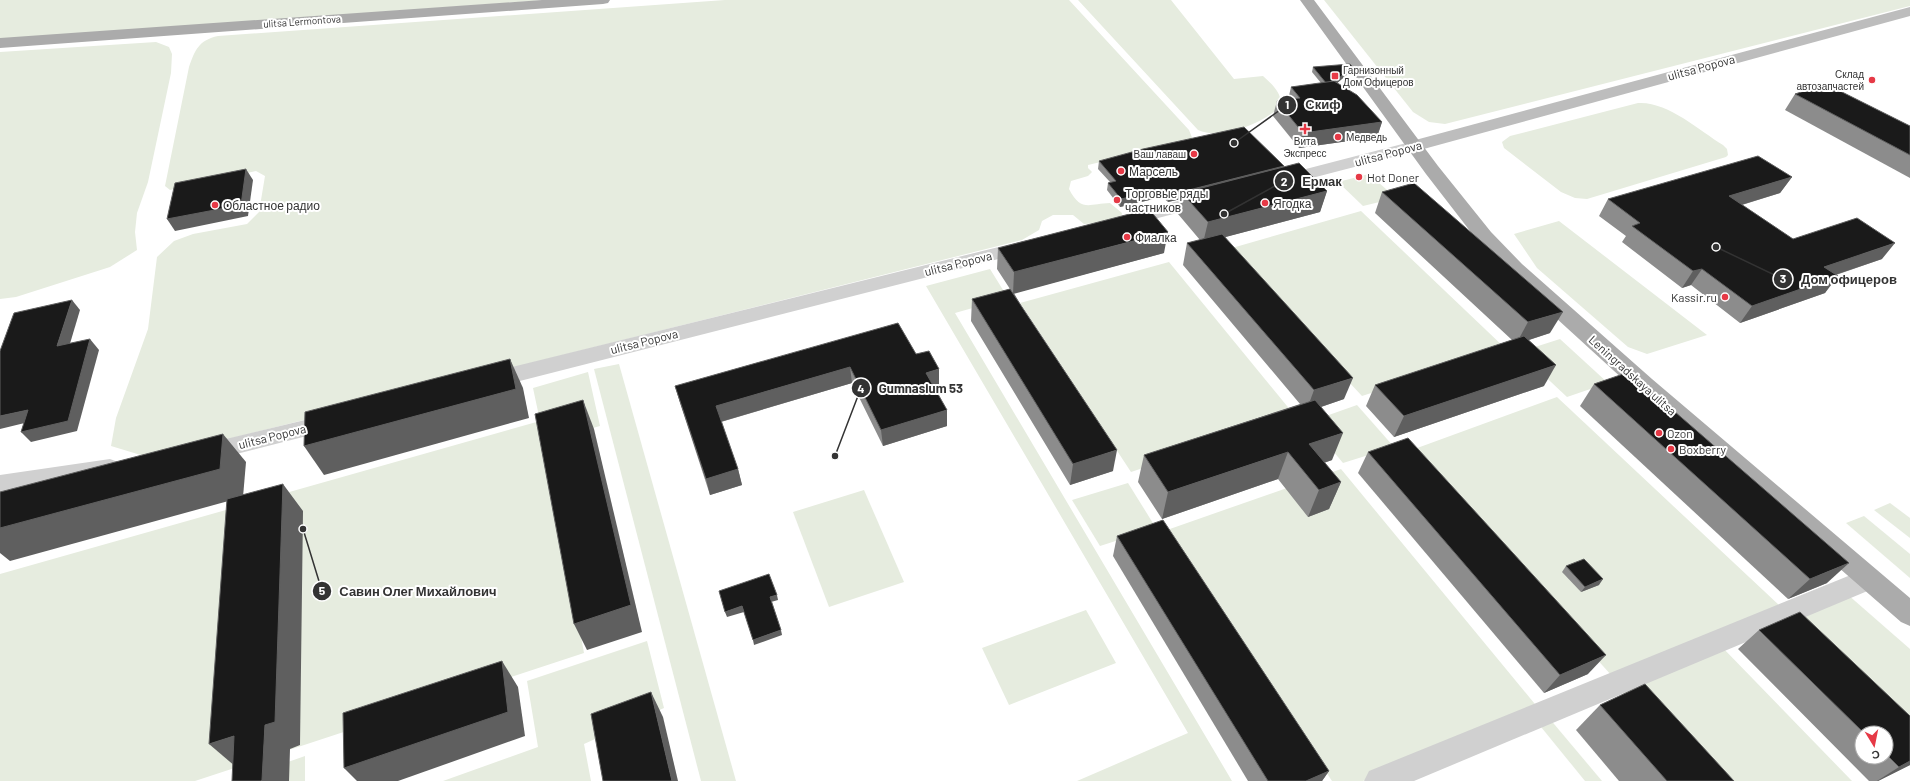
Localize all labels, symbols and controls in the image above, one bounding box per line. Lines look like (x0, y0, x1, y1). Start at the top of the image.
street label: ulitsa Lermontova (263, 12, 341, 30)
street label: ulitsa Popova (1666, 51, 1736, 83)
place label: Гарнизонный Дом Офицеров (1343, 64, 1414, 88)
place label: Склад автозапчастей (1796, 68, 1864, 92)
marker: Гарнизонный Дом Офицеров (1330, 71, 1340, 81)
marker: Склад автозапчастей (1867, 75, 1877, 85)
callout: Скиф (1277, 92, 1348, 117)
text: Скиф (1305, 96, 1341, 112)
text: 1 (1285, 97, 1289, 111)
marker: Вита Экспресс (1300, 124, 1310, 134)
place label: Медведь (1346, 131, 1387, 143)
marker: Медведь (1333, 132, 1343, 142)
place label: Вита Экспресс (1283, 135, 1327, 159)
street label: ulitsa Popova (1353, 137, 1423, 169)
place label: Ваш лаваш (1134, 148, 1186, 160)
marker: Ваш лаваш (1189, 149, 1199, 159)
place label: Марсель (1129, 164, 1178, 179)
marker: Марсель (1116, 166, 1126, 176)
callout: Ермак (1274, 169, 1349, 194)
place label: Hot Doner (1367, 170, 1420, 184)
marker: Hot Doner (1354, 172, 1364, 182)
text: Ермак (1302, 173, 1342, 189)
text: 2 (1281, 174, 1288, 188)
place label: Торговые ряды частников (1125, 186, 1208, 214)
marker: Торговые ряды частников (1112, 195, 1122, 205)
place label: Ягодка (1273, 196, 1312, 211)
place label: Областное радио (223, 198, 320, 213)
marker: Ягодка (1260, 198, 1270, 208)
marker: Областное радио (210, 200, 220, 210)
place label: Фиалка (1135, 230, 1177, 244)
marker: Фиалка (1122, 232, 1132, 242)
street label: ulitsa Popova (923, 248, 993, 278)
callout: Дом офицеров (1773, 267, 1905, 292)
text: 3 (1780, 271, 1786, 285)
text: Дом офицеров (1801, 271, 1897, 287)
place label: Kassir.ru (1671, 290, 1717, 304)
marker: Kassir.ru (1720, 292, 1730, 302)
street label: ulitsa Popova (609, 326, 679, 356)
street label: Leningradskaya ulitsa (1586, 332, 1680, 418)
callout: Gumnasium 53 (851, 376, 971, 401)
text: Gumnasium 53 (879, 380, 963, 396)
text: 4 (857, 381, 865, 395)
street label: ulitsa Popova (237, 421, 307, 451)
place label: Ozon (1667, 426, 1693, 440)
marker: Ozon (1654, 428, 1664, 438)
place label: Boxberry (1679, 442, 1727, 456)
marker: Boxberry (1666, 444, 1676, 454)
callout: Савин Олег Михайлович (312, 579, 505, 604)
text: 5 (319, 583, 326, 597)
text: Савин Олег Михайлович (339, 583, 497, 599)
north arrow (1854, 725, 1894, 765)
text: С (1871, 748, 1881, 762)

